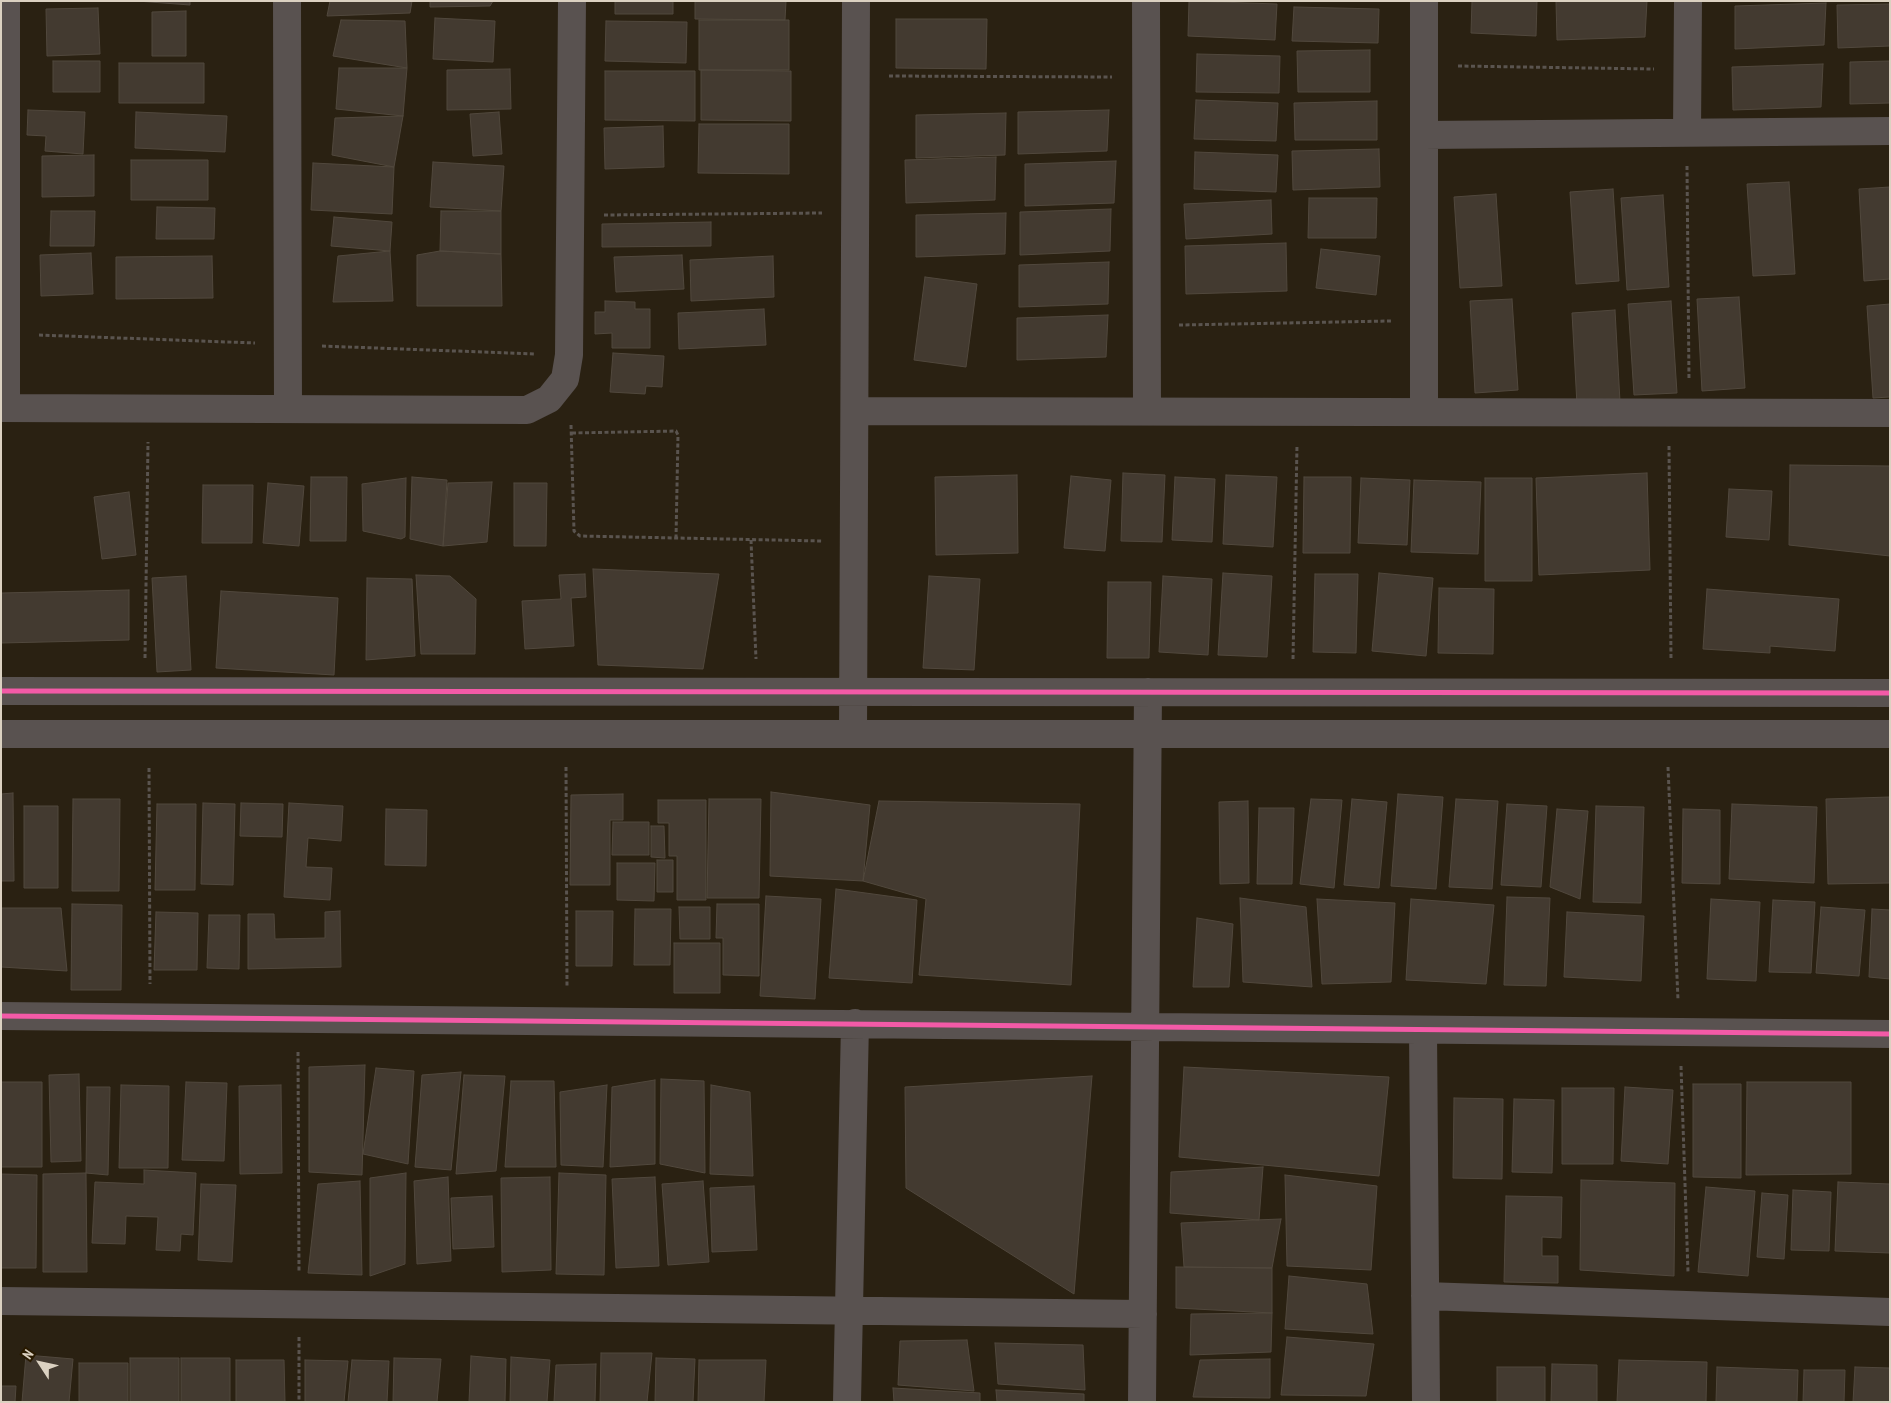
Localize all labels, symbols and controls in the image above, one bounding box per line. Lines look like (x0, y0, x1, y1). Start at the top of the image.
north arrow (15, 1338, 65, 1388)
text: N (18, 1346, 37, 1363)

